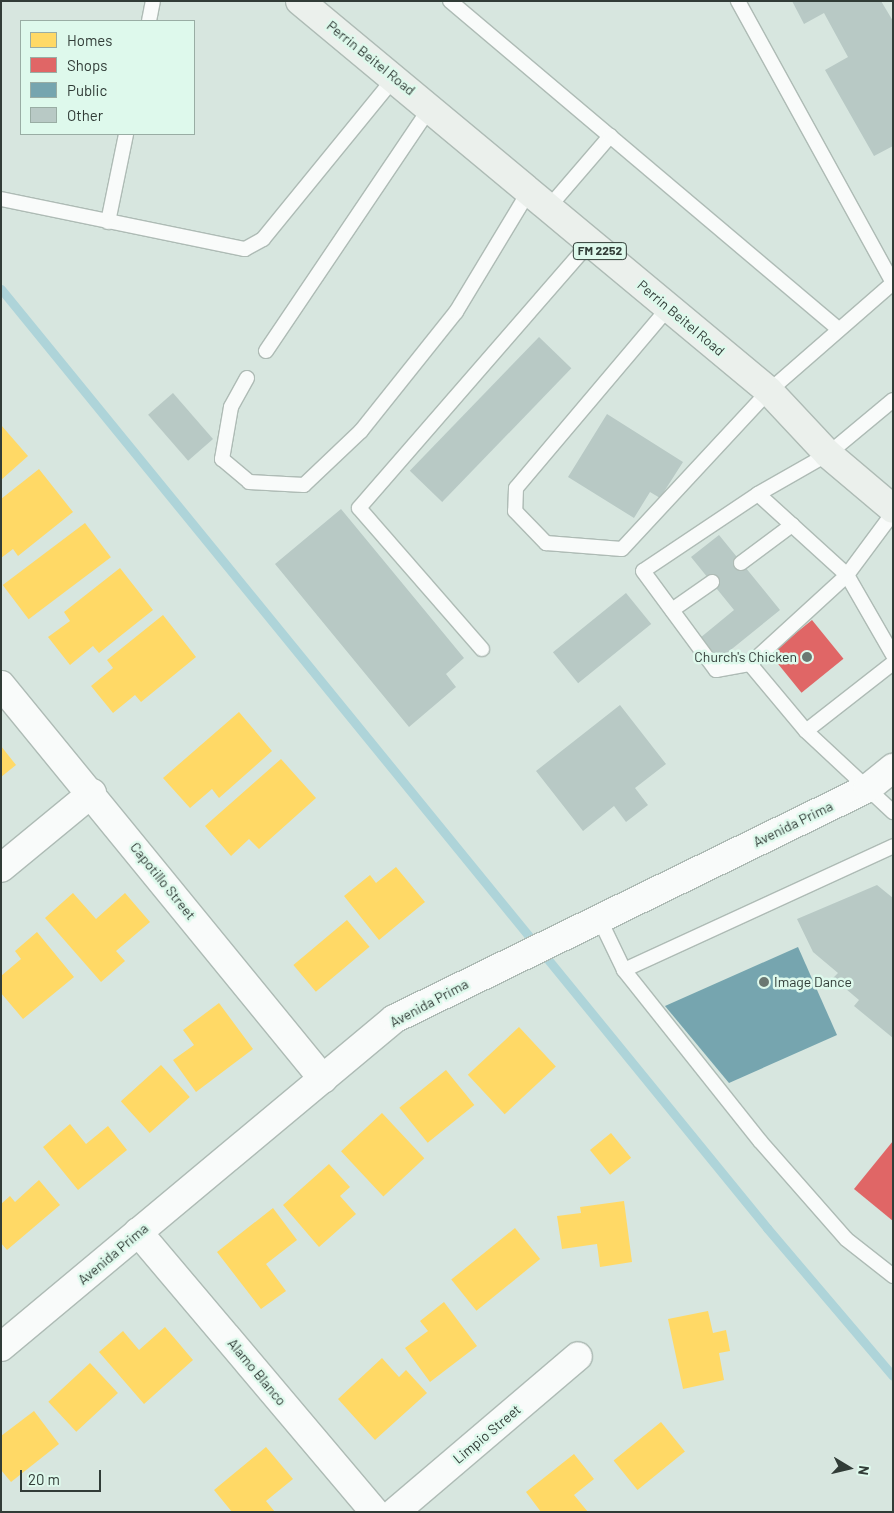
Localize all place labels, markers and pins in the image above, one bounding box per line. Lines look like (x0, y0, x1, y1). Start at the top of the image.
place label: Church's Chicken (694, 649, 797, 665)
marker: Church's Chicken (801, 651, 813, 663)
place label: Image Dance (774, 974, 852, 990)
marker: Image Dance (758, 976, 770, 988)

